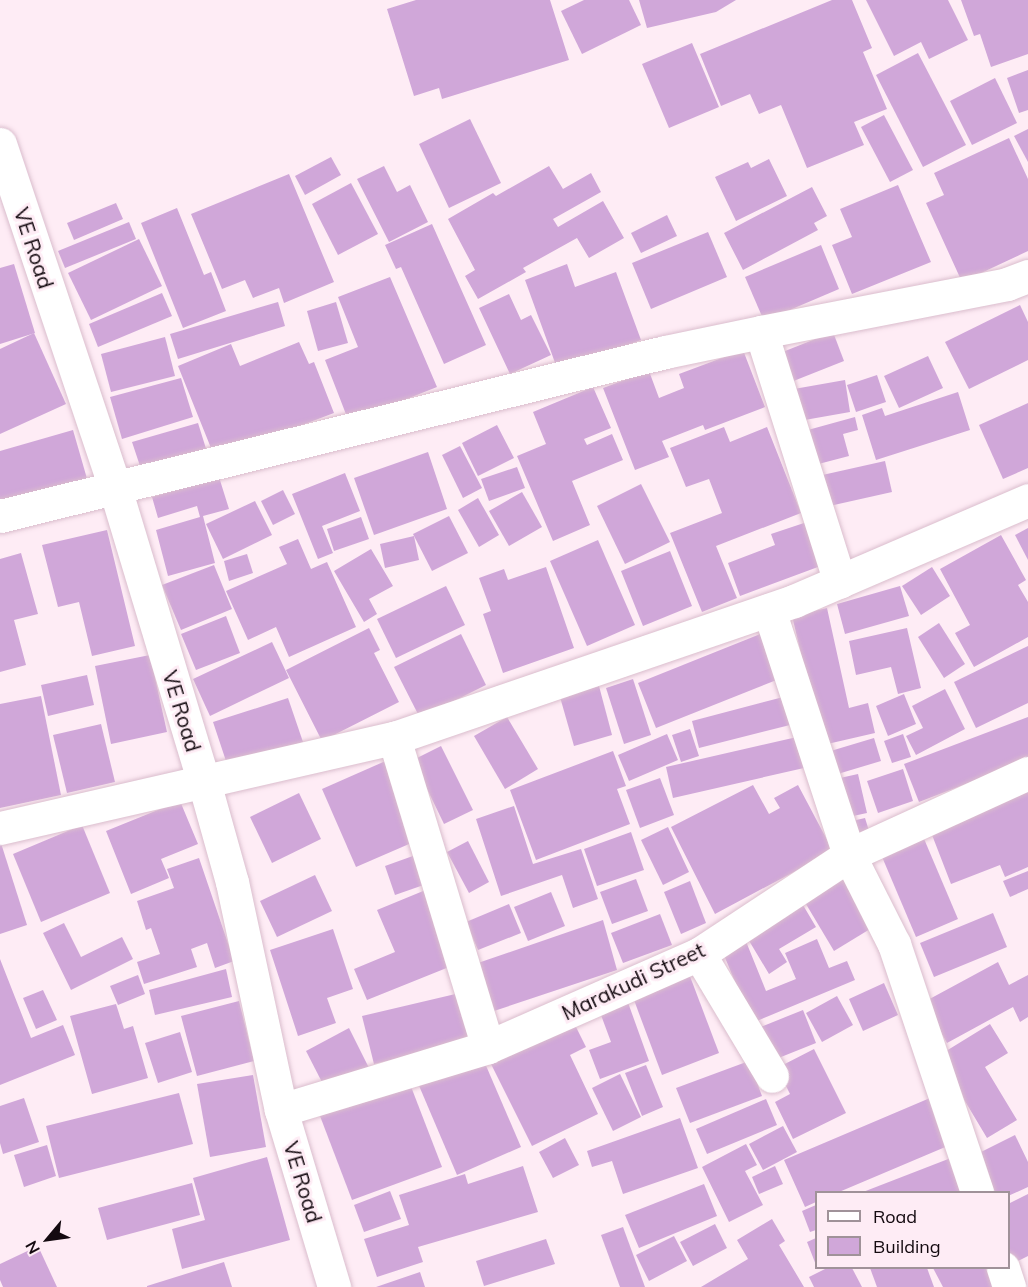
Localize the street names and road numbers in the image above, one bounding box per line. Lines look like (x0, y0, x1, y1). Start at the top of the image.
street label: VE Road (9, 204, 59, 292)
street label: VE Road (158, 667, 206, 755)
street label: Marakudi Street (558, 937, 708, 1025)
street label: VE Road (279, 1138, 327, 1226)

